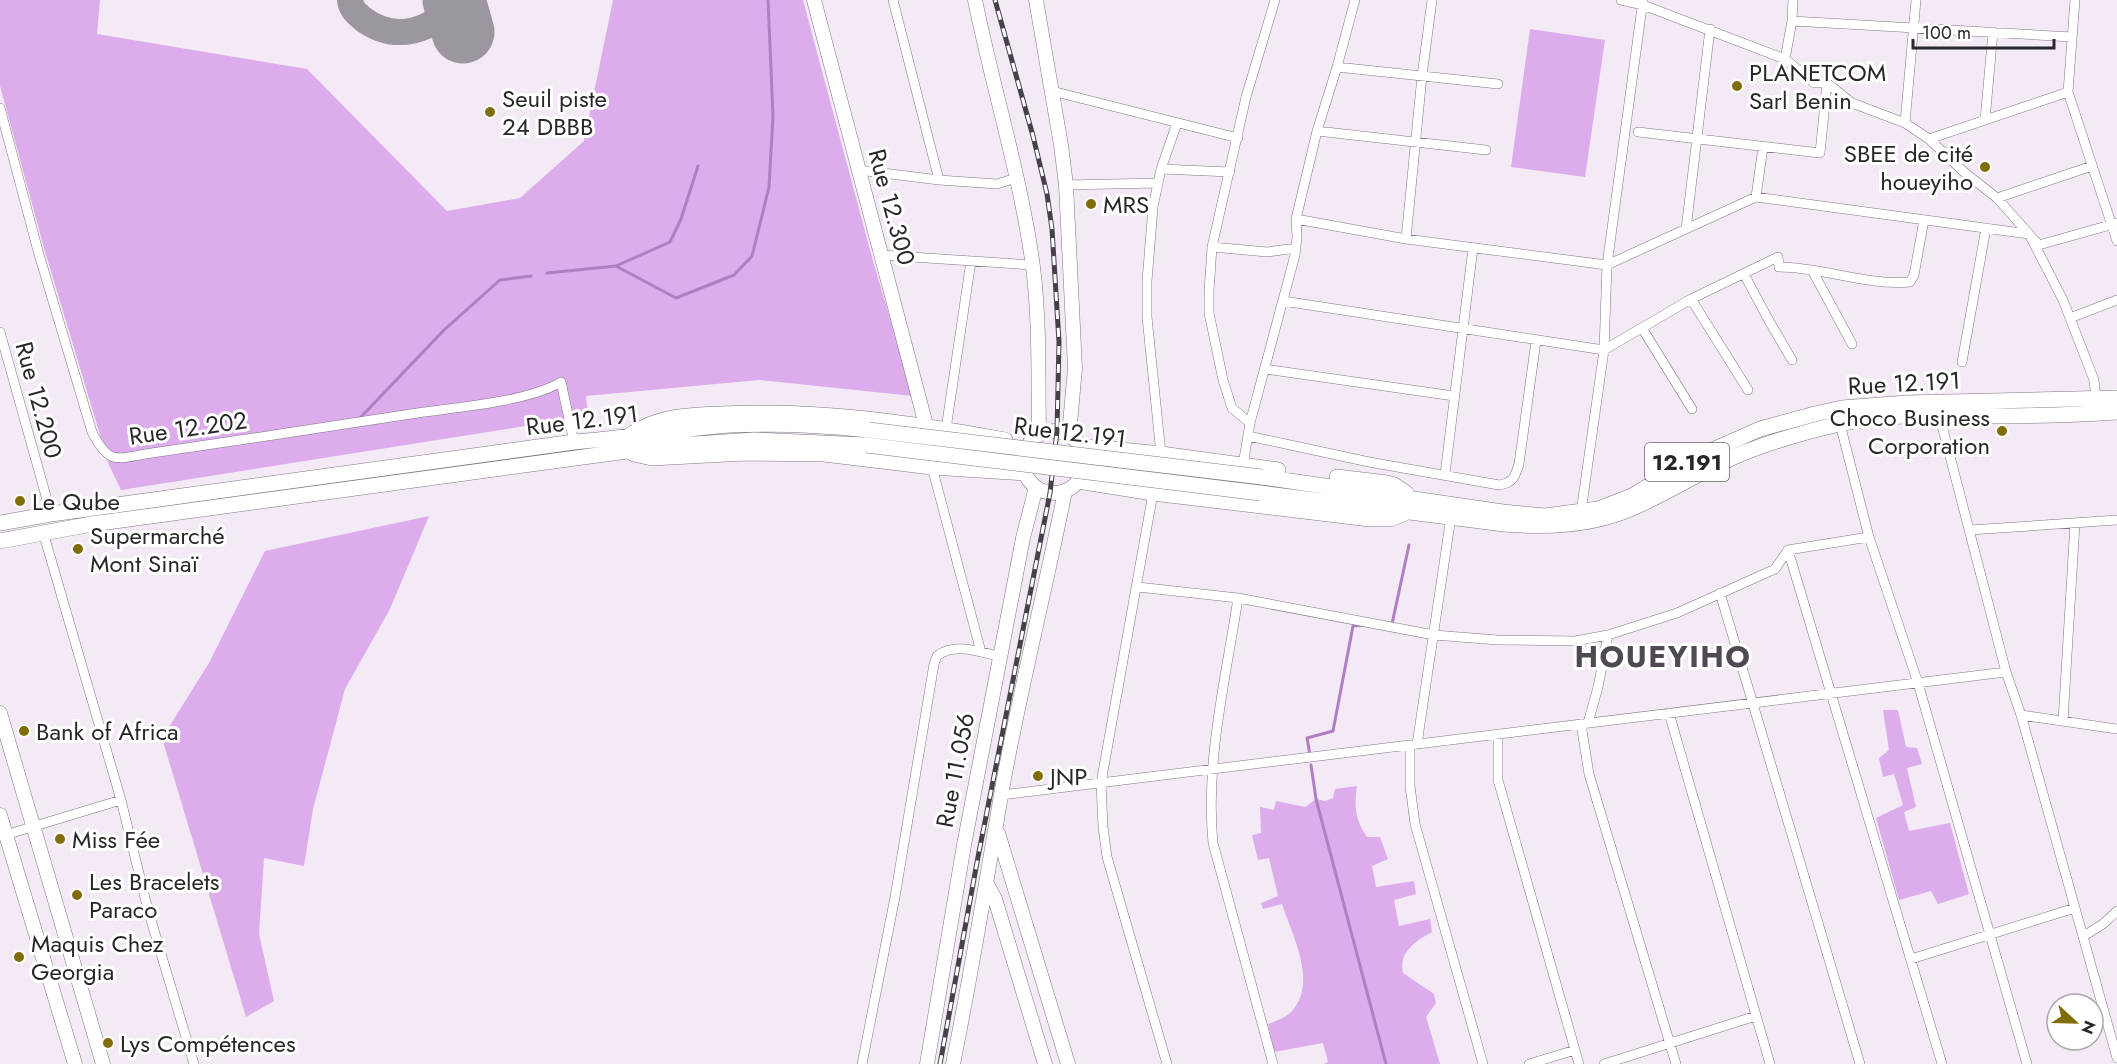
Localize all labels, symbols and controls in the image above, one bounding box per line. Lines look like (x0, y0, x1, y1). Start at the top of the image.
scale bar (1913, 12, 2054, 50)
text: 100 m (1922, 20, 1971, 46)
place label: PLANETCOM Sarl Benin (1749, 55, 1886, 118)
marker: PLANETCOM Sarl Benin (1730, 79, 1744, 93)
place label: Seuil piste 24 DBBB (502, 81, 607, 144)
marker: Seuil piste 24 DBBB (483, 105, 497, 119)
place label: SBEE de cité houeyiho (1844, 136, 1973, 199)
street label: Rue 12.300 (860, 145, 924, 269)
marker: SBEE de cité houeyiho (1978, 160, 1992, 174)
place label: MRS (1103, 187, 1149, 222)
marker: MRS (1084, 197, 1098, 211)
street label: Rue 12.200 (7, 338, 71, 462)
street label: Rue 12.191 (1847, 363, 1961, 403)
street label: Rue 12.191 (524, 396, 640, 444)
place label: Choco Business Corporation (1830, 400, 1990, 463)
street label: Rue 12.202 (127, 402, 249, 454)
street label: Rue 12.191 (1012, 408, 1128, 456)
marker: Choco Business Corporation (1995, 424, 2009, 438)
road number: 12.191 (1645, 443, 1729, 481)
place label: Le Qube (32, 484, 120, 519)
marker: Le Qube (13, 494, 27, 508)
place label: Supermarché Mont Sinaï (90, 518, 225, 581)
marker: Supermarché Mont Sinaï (71, 542, 85, 556)
district label: HOUEYIHO (1575, 635, 1751, 678)
street label: Rue 11.056 (927, 710, 983, 830)
place label: Bank of Africa (36, 714, 179, 749)
marker: Bank of Africa (17, 724, 31, 738)
place label: JNP (1047, 759, 1088, 794)
marker: JNP (1031, 769, 1045, 783)
place label: Miss Fée (72, 822, 160, 857)
marker: Miss Fée (53, 832, 67, 846)
place label: Les Bracelets Paraco (89, 864, 219, 927)
marker: Les Bracelets Paraco (70, 888, 84, 902)
place label: Maquis Chez Georgia (31, 926, 163, 989)
marker: Maquis Chez Georgia (12, 950, 26, 964)
north arrow (2045, 992, 2105, 1052)
text: N (2075, 1017, 2101, 1038)
place label: Lys Compétences (120, 1026, 296, 1061)
marker: Lys Compétences (101, 1036, 115, 1050)

